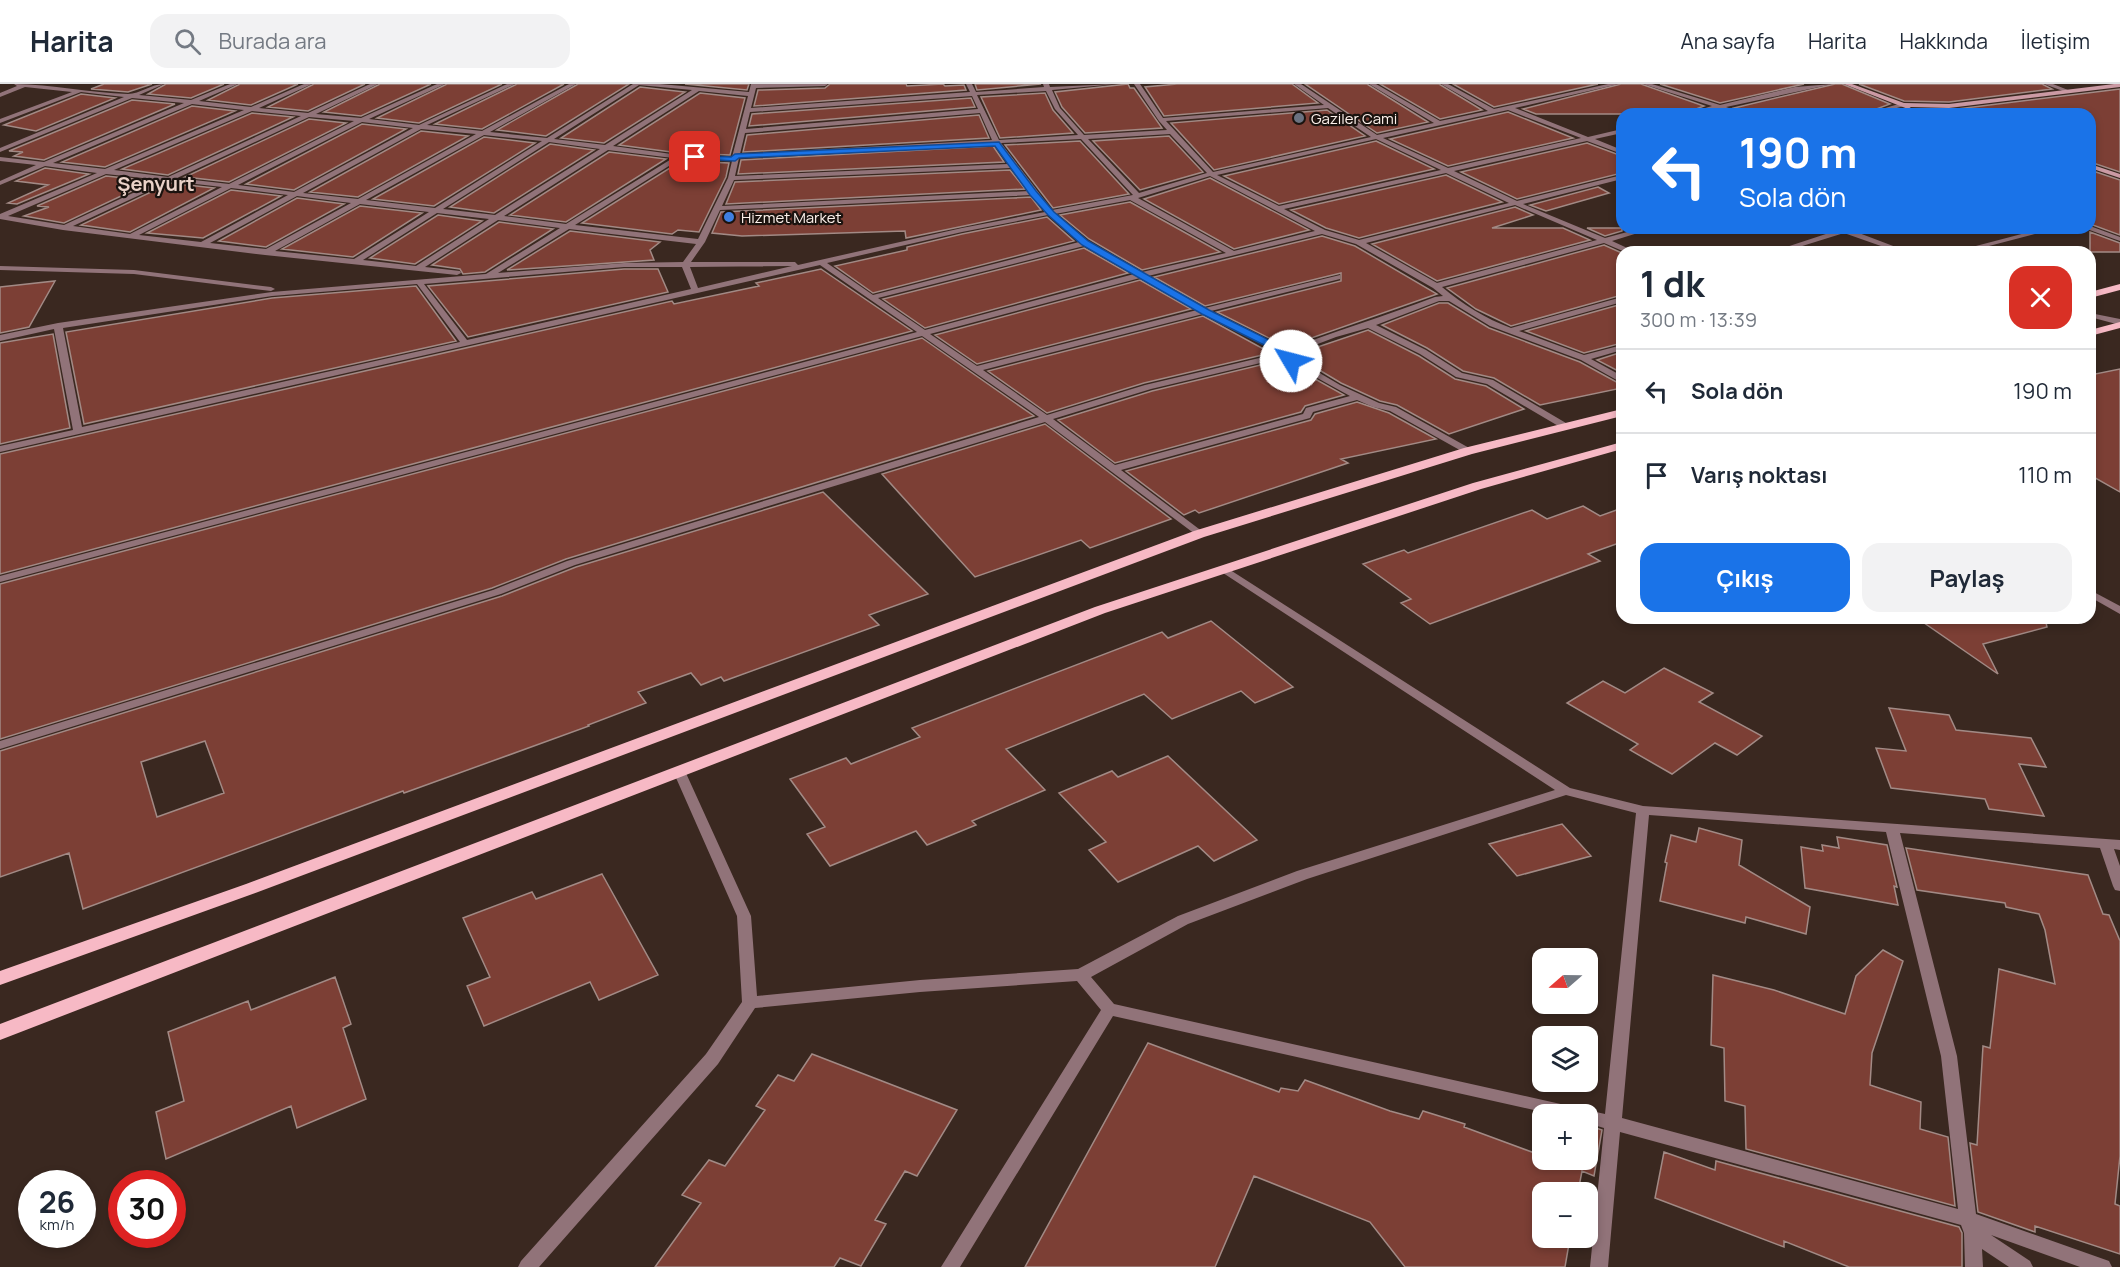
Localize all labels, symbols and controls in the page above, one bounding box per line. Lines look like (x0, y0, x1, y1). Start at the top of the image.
search box (150, 14, 570, 68)
text: Harita (30, 22, 114, 60)
icon: search (171, 25, 204, 58)
text: Burada ara (219, 26, 326, 56)
text: Ana sayfa (1681, 27, 1775, 55)
text: Harita (1808, 27, 1867, 55)
text: Hakkında (1900, 27, 1988, 55)
text: İletişim (2021, 27, 2090, 55)
place label: Gaziler Cami (1311, 108, 1397, 129)
marker: Gaziler Cami (1292, 111, 1306, 125)
text: 190 m (1739, 123, 1857, 181)
pin (669, 131, 720, 182)
icon: left (1640, 132, 1718, 210)
icon: arrive (678, 140, 711, 173)
district label: Şenyurt (117, 170, 195, 197)
text: Sola dön (1739, 178, 1846, 215)
place label: Hizmet Market (741, 207, 842, 228)
marker: Hizmet Market (722, 210, 736, 224)
text: 1 dk (1640, 259, 1705, 308)
button: close (2009, 266, 2072, 329)
text: 300 m · 13:39 (1640, 306, 1757, 333)
position arrow (1259, 329, 1323, 393)
icon: left (1640, 375, 1673, 408)
text: Sola dön (1691, 376, 1783, 406)
text: 190 m (2013, 376, 2072, 406)
icon: arrive (1640, 459, 1673, 492)
text: Varış noktası (1691, 460, 1827, 490)
text: 110 m (2018, 460, 2072, 490)
button: Çıkış (1640, 543, 1850, 612)
button: Paylaş (1862, 543, 2072, 612)
north arrow (1532, 948, 1598, 1014)
map controls (1532, 948, 1598, 1248)
button: layers (1532, 1026, 1598, 1092)
button: + (1532, 1104, 1598, 1170)
speed limit sign: 30 (108, 1170, 186, 1248)
text: 26 (39, 1181, 75, 1222)
button: − (1532, 1182, 1598, 1248)
text: km/h (40, 1214, 74, 1235)

